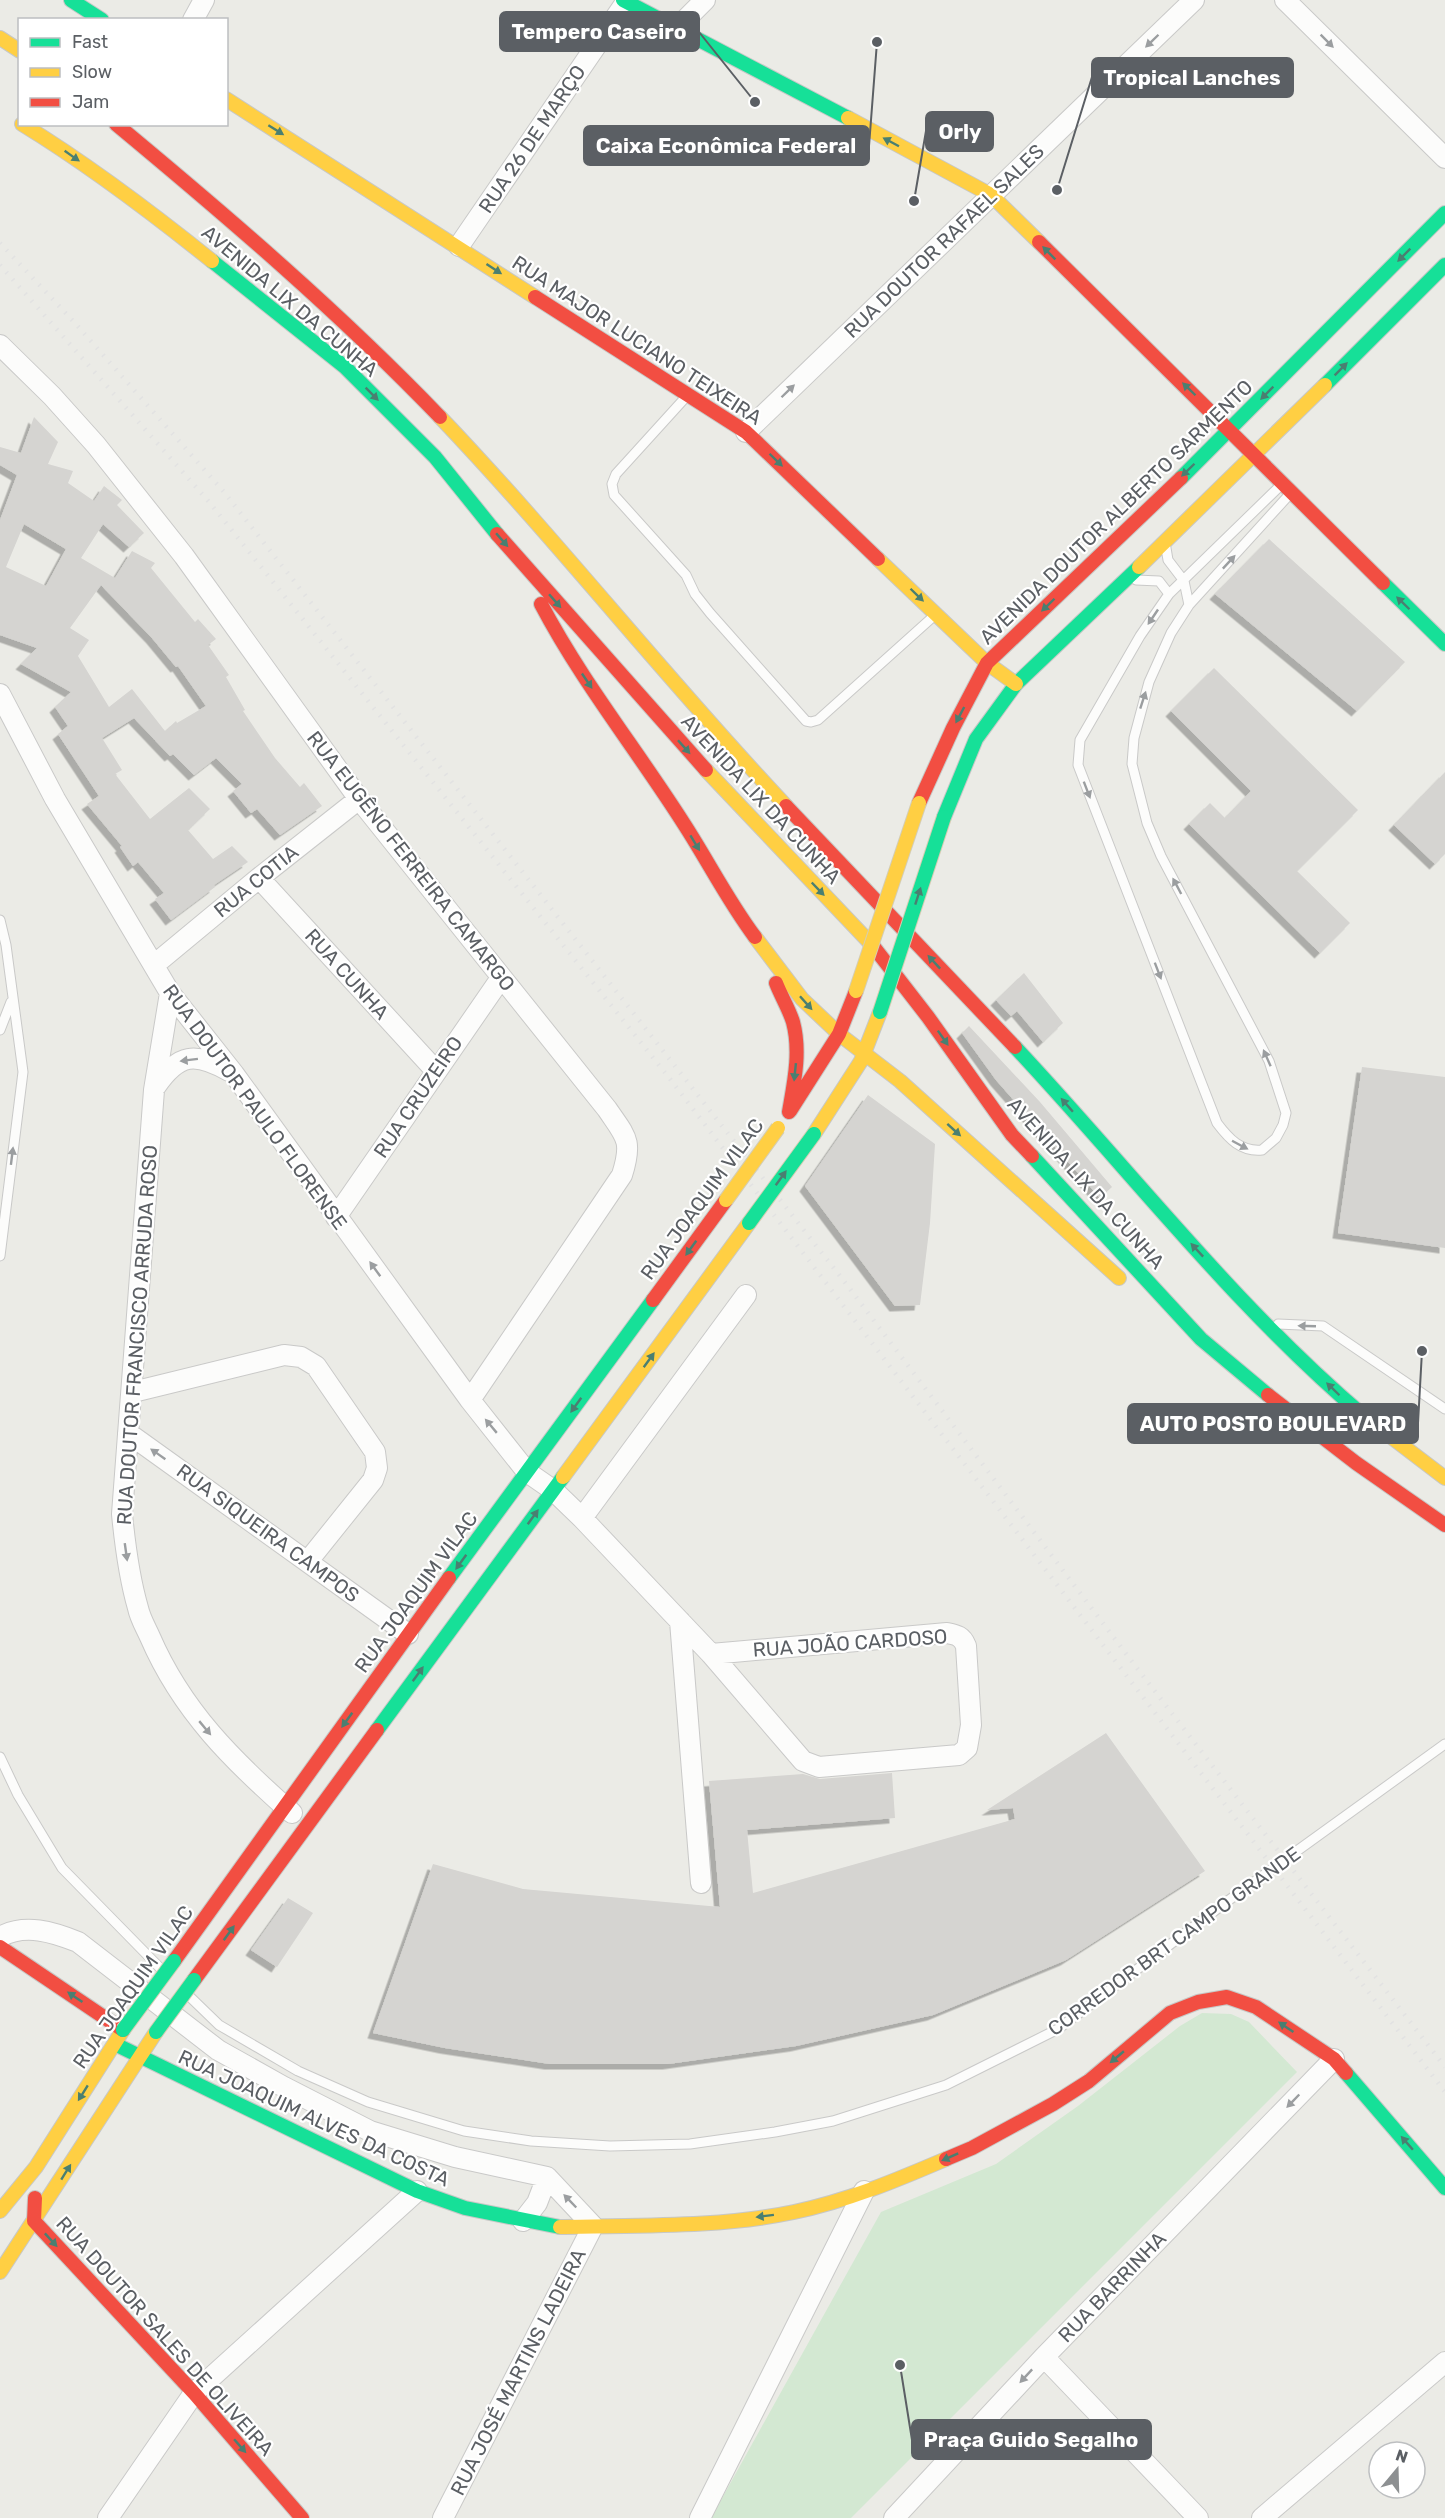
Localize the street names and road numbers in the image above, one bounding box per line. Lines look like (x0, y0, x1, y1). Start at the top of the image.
street label: RUA 26 DE MARÇO (474, 60, 590, 218)
street label: RUA DOUTOR RAFAEL SALES (839, 139, 1049, 343)
street label: AVENIDA LIX DA CUNHA (197, 220, 383, 382)
street label: RUA MAJOR LUCIANO TEIXEIRA (508, 250, 766, 430)
street label: AVENIDA DOUTOR ALBERTO SARMENTO (975, 375, 1257, 649)
street label: AVENIDA LIX DA CUNHA (676, 709, 846, 889)
street label: RUA EUGÊNO FERREIRA CAMARGO (302, 726, 520, 996)
street label: RUA COTIA (209, 840, 303, 922)
street label: RUA CUNHA (300, 924, 394, 1024)
street label: RUA DOUTOR PAULO FLORENSE (158, 980, 352, 1234)
street label: RUA CRUZEIRO (369, 1032, 467, 1162)
street label: AVENIDA LIX DA CUNHA (1003, 1092, 1169, 1274)
street label: RUA JOAQUIM VILAC (635, 1114, 769, 1284)
street label: RUA DOUTOR FRANCISCO ARRUDA ROSO (112, 1144, 162, 1526)
street label: RUA SIQUEIRA CAMPOS (172, 1459, 364, 1607)
street label: RUA JOAQUIM VILAC (349, 1507, 483, 1677)
street label: RUA JOÃO CARDOSO (752, 1624, 948, 1662)
street label: CORREDOR BRT CAMPO GRANDE (1043, 1841, 1305, 2041)
street label: RUA JOAQUIM VILAC (68, 1901, 198, 2073)
street label: RUA JOAQUIM ALVES DA COSTA (175, 2045, 453, 2191)
street label: RUA DOUTOR SALES DE OLIVEIRA (51, 2212, 279, 2460)
street label: RUA BARRINHA (1053, 2227, 1171, 2347)
street label: RUA JOSÉ MARTINS LADEIRA (445, 2245, 591, 2499)

